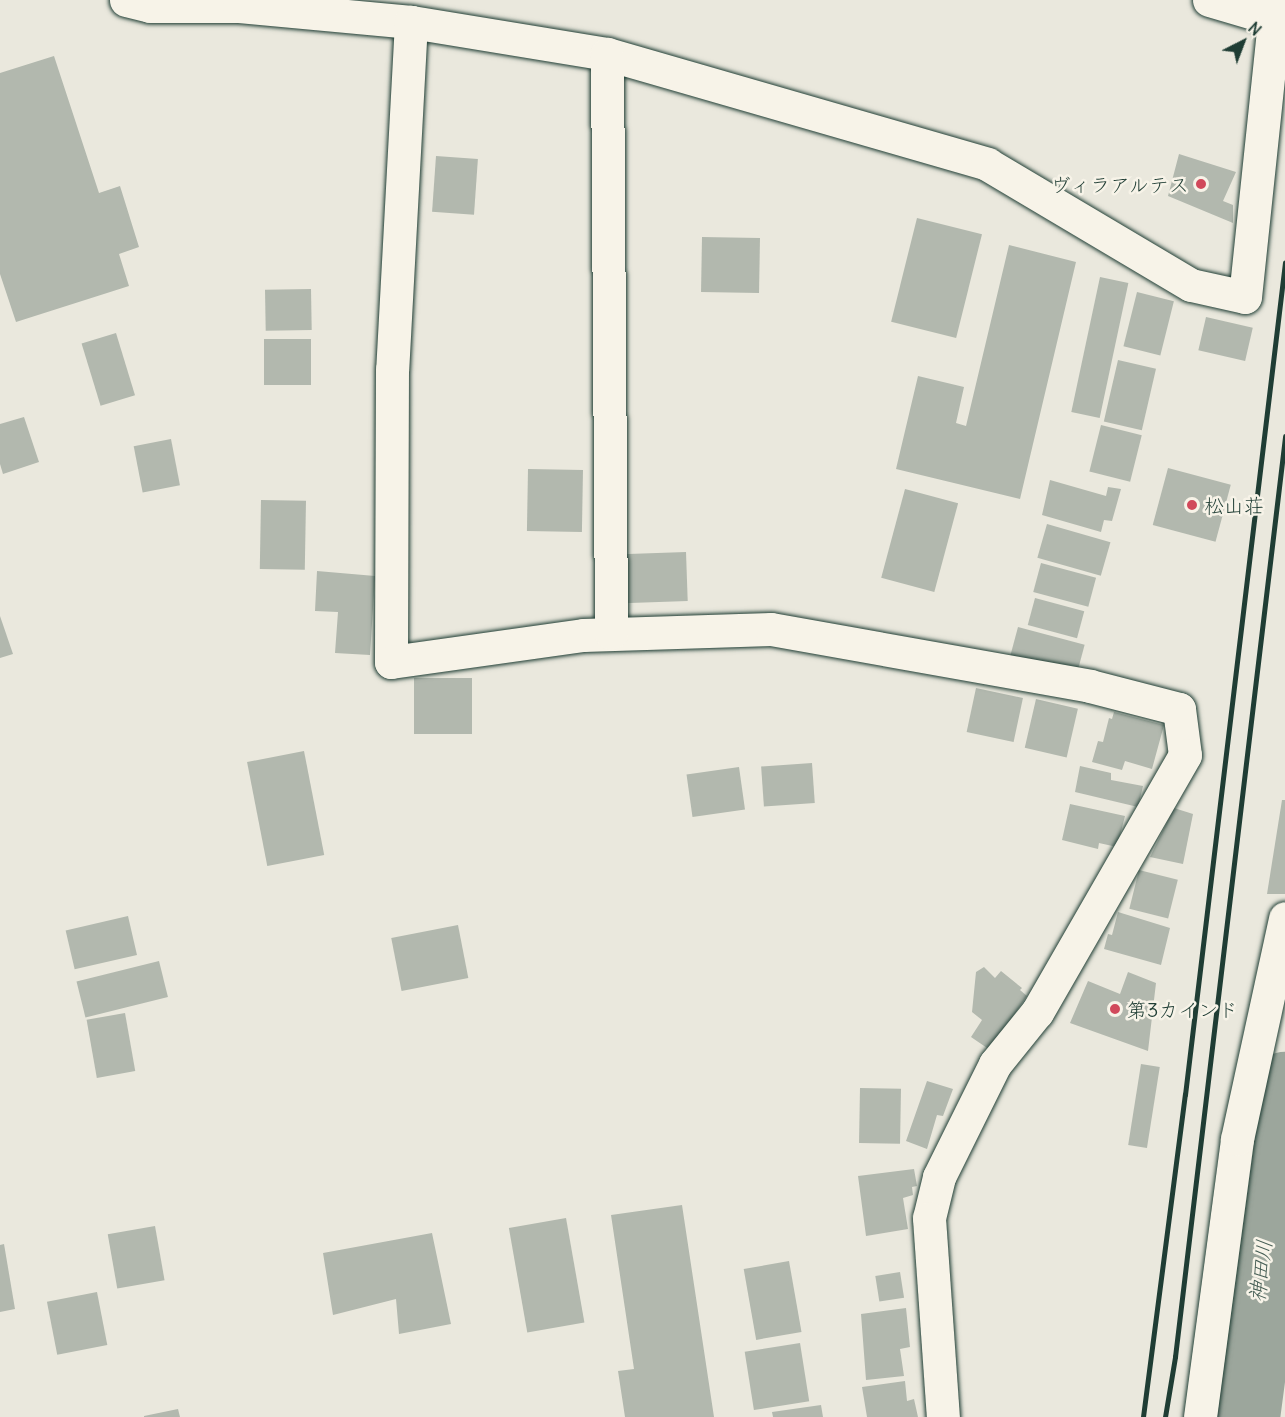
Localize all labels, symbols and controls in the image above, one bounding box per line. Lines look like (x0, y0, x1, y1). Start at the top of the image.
north arrow (1213, 12, 1273, 72)
text: N (1244, 17, 1266, 40)
place label: ヴィラアルテス (1049, 172, 1189, 196)
marker: ヴィラアルテス (1194, 177, 1208, 191)
place label: 松山荘 (1204, 493, 1264, 517)
marker: 松山荘 (1185, 498, 1199, 512)
place label: 第3カインド (1127, 997, 1238, 1021)
marker: 第3カインド (1108, 1002, 1122, 1016)
water label: 神田川 (1245, 1238, 1277, 1304)

